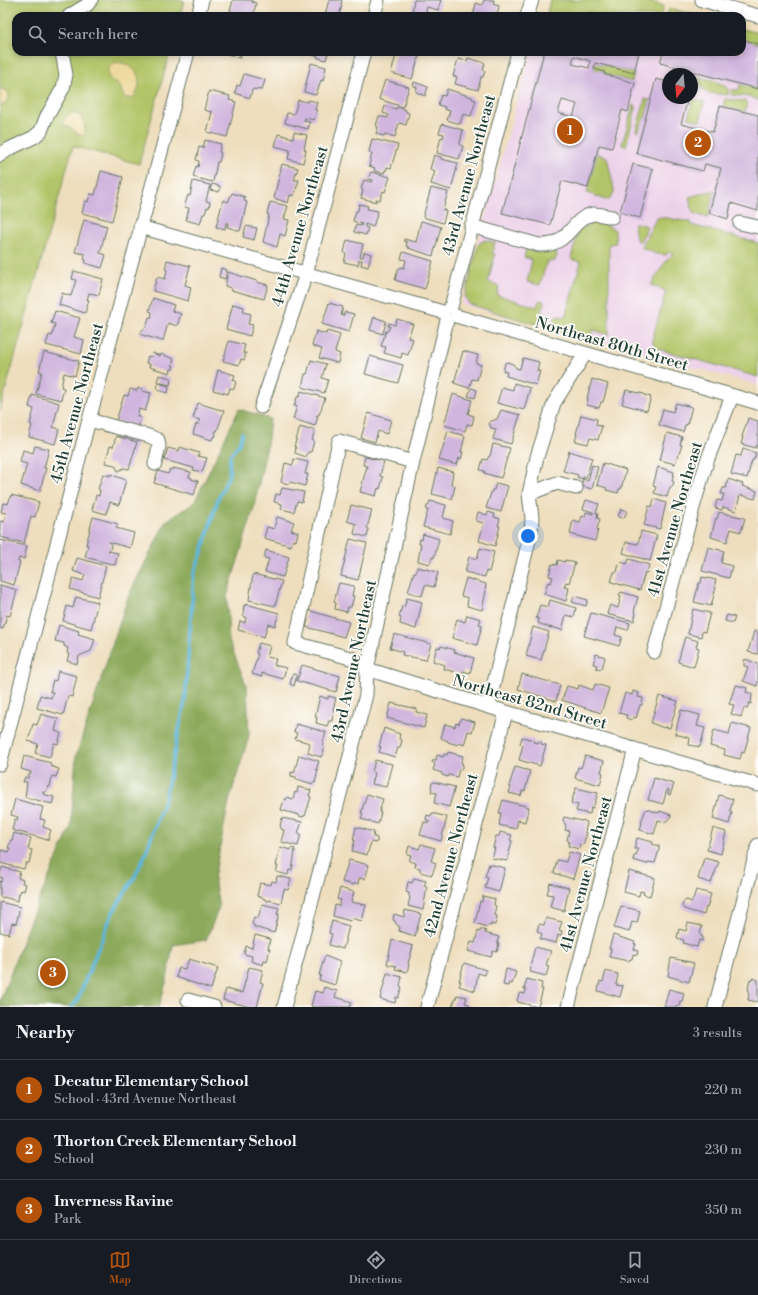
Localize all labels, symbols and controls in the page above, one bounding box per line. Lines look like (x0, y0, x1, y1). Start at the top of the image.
search box (12, 12, 746, 56)
icon: search (26, 23, 48, 45)
text: Search here (58, 25, 138, 44)
north arrow (662, 68, 698, 104)
street label: 43rd Avenue Northeast (438, 92, 500, 258)
pin: 1 (557, 116, 583, 146)
pin: 2 (685, 128, 711, 158)
street label: 44th Avenue Northeast (267, 143, 333, 309)
street label: Northeast 80th Street (533, 313, 691, 375)
street label: 45th Avenue Northeast (46, 320, 108, 486)
street label: 41st Avenue Northeast (643, 439, 707, 599)
your location (518, 526, 538, 546)
street label: 43rd Avenue Northeast (327, 578, 381, 744)
street label: Northeast 82nd Street (450, 670, 610, 734)
street label: 42nd Avenue Northeast (419, 771, 483, 939)
street label: 41st Avenue Northeast (555, 794, 617, 955)
pin: 3 (40, 958, 66, 988)
text: Nearby (16, 1022, 75, 1044)
text: 3 results (693, 1025, 742, 1041)
text: Decatur Elementary School (54, 1072, 249, 1091)
text: 1 (26, 1082, 32, 1098)
text: 220 m (704, 1082, 742, 1098)
text: School · 43rd Avenue Northeast (54, 1091, 237, 1107)
text: Thorton Creek Elementary School (54, 1132, 297, 1151)
text: 2 (25, 1142, 33, 1158)
text: 230 m (705, 1142, 742, 1158)
text: School (54, 1151, 94, 1167)
text: Inverness Ravine (54, 1192, 173, 1211)
text: 3 (25, 1202, 33, 1218)
text: 350 m (705, 1202, 742, 1218)
text: Park (54, 1211, 81, 1227)
tab: Map (109, 1249, 131, 1287)
tab: Directions (349, 1249, 402, 1287)
tab: Saved (620, 1249, 649, 1287)

